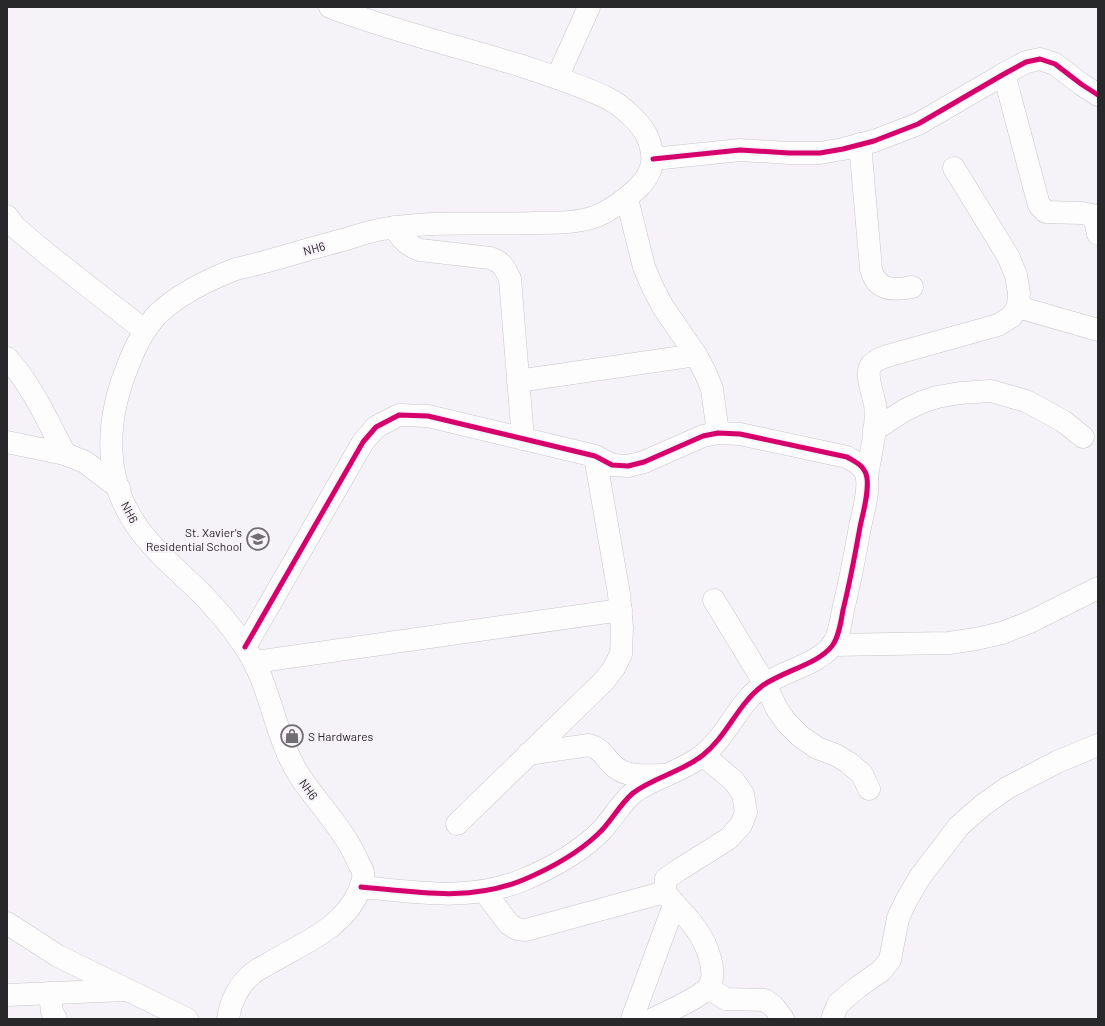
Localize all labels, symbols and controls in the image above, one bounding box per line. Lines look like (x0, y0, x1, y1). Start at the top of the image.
street label: NH6 (301, 238, 327, 258)
street label: NH6 (119, 499, 141, 525)
place label: St. Xavier's Residential School (146, 525, 242, 553)
school or university icon: St. Xavier's Residential School (245, 526, 271, 552)
shop icon: S Hardwares (279, 723, 305, 749)
place label: S Hardwares (308, 729, 373, 743)
street label: NH6 (297, 776, 321, 802)

